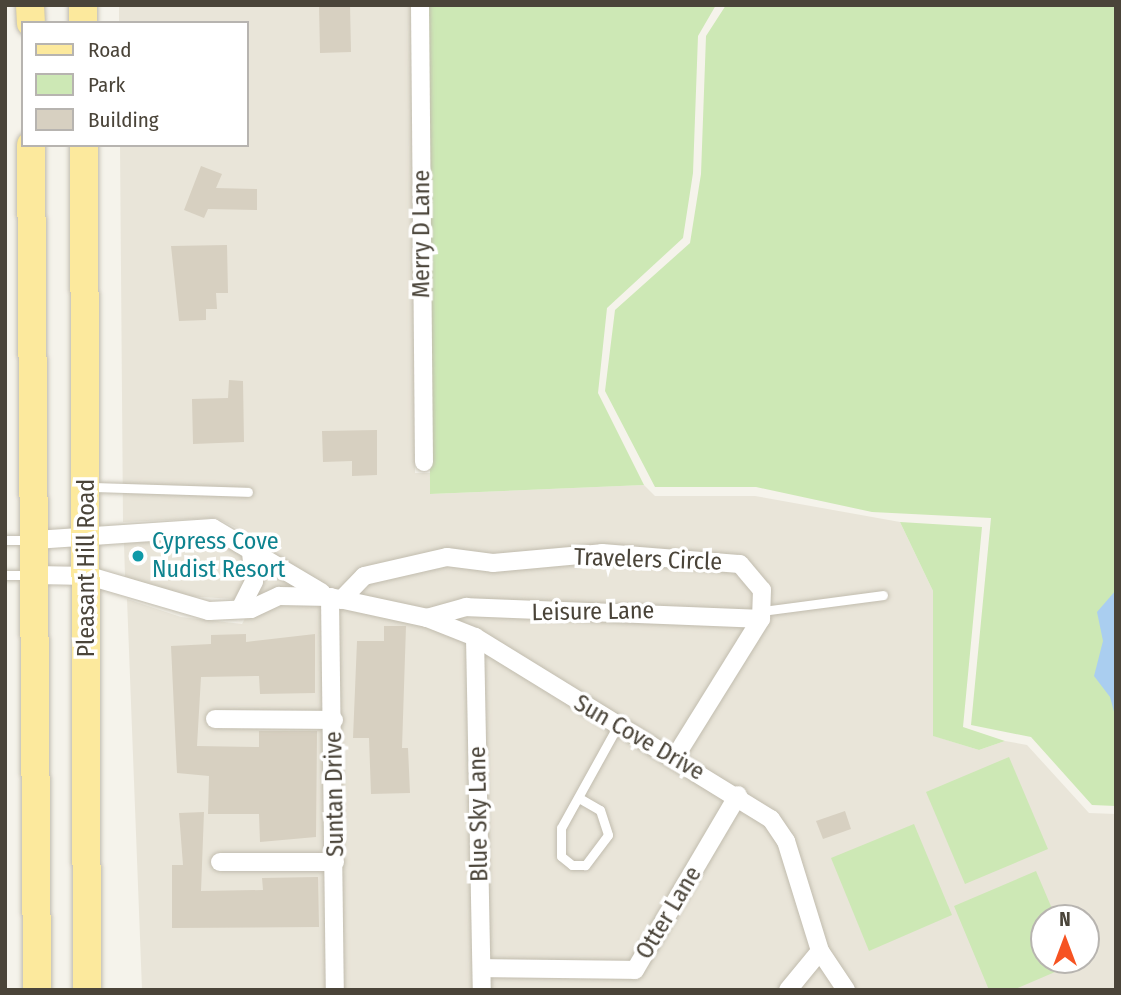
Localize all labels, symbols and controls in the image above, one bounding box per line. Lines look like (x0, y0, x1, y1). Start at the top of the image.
legend (21, 21, 248, 147)
text: Road (88, 37, 132, 63)
text: Park (88, 72, 125, 98)
text: Building (88, 107, 159, 133)
street label: Merry D Lane (408, 170, 436, 298)
street label: Pleasant Hill Road (73, 479, 101, 657)
place label: Cypress Cove Nudist Resort (152, 528, 285, 584)
street label: Travelers Circle (573, 543, 723, 577)
marker: Cypress Cove Nudist Resort (130, 548, 146, 564)
street label: Leisure Lane (531, 597, 655, 627)
street label: Sun Cove Drive (569, 689, 709, 787)
street label: Suntan Drive (320, 731, 350, 857)
street label: Blue Sky Lane (463, 746, 495, 882)
street label: Otter Lane (630, 861, 708, 965)
north arrow (1030, 904, 1100, 974)
text: N (1059, 908, 1071, 931)

